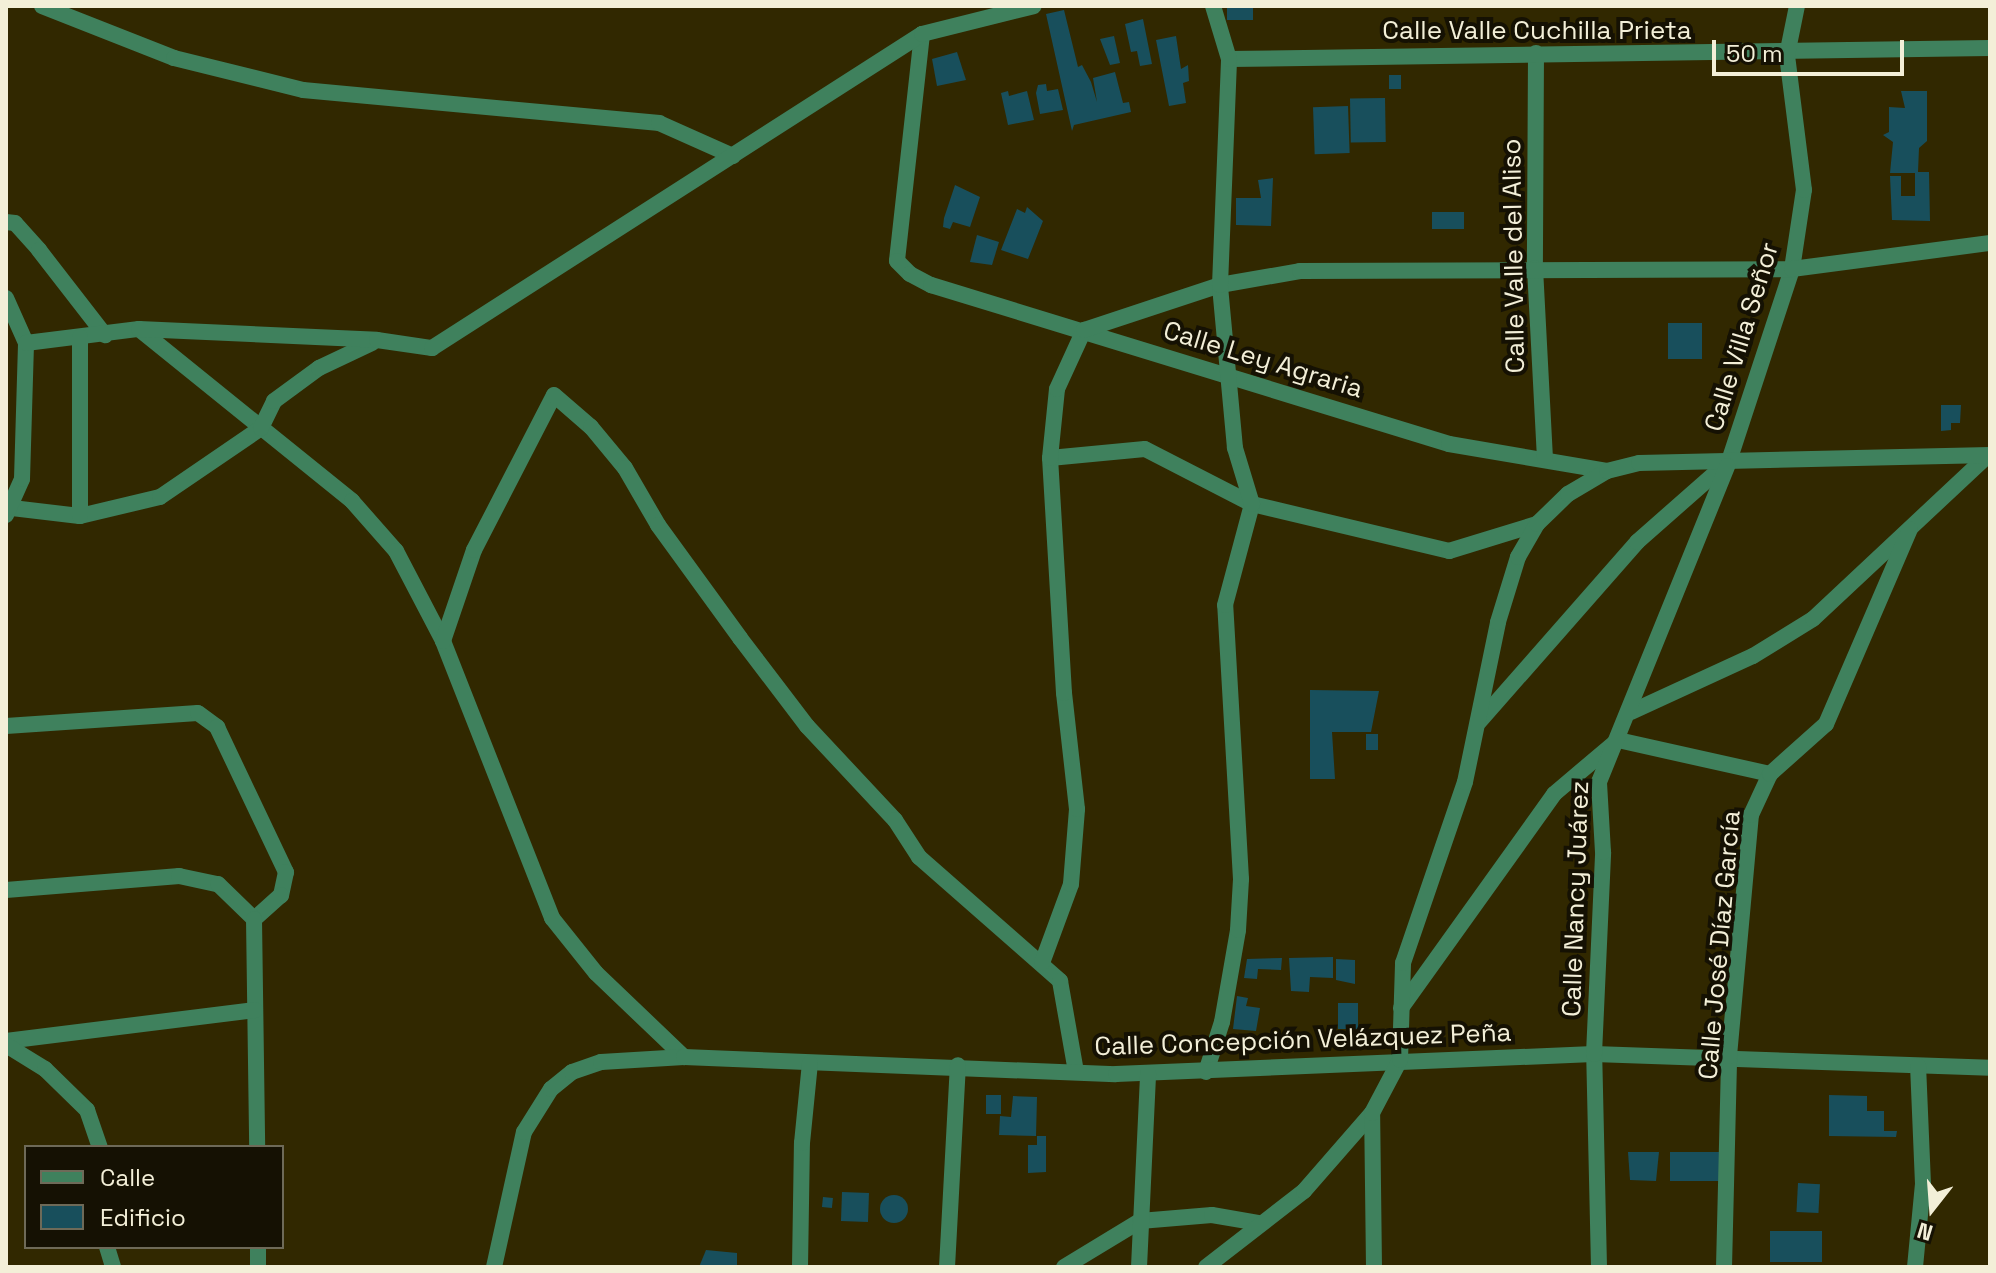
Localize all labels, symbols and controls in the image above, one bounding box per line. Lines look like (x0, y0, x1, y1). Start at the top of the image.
street label: Calle Valle Cuchilla Prieta (1382, 15, 1692, 47)
scale bar (1716, 24, 1908, 74)
text: 50 m (1726, 38, 1783, 69)
street label: Calle Valle del Aliso (1496, 138, 1532, 374)
street label: Calle Villa Señor (1698, 239, 1786, 435)
street label: Calle Ley Agraria (1159, 315, 1367, 405)
street label: Calle Nancy Juárez (1556, 780, 1596, 1018)
street label: Calle José Díaz García (1693, 809, 1747, 1081)
street label: Calle Concepción Velázquez Peña (1094, 1017, 1512, 1063)
legend (24, 1145, 284, 1249)
text: Calle (100, 1162, 155, 1193)
north arrow (1892, 1169, 1972, 1249)
text: Edificio (100, 1202, 186, 1233)
text: N (1914, 1216, 1936, 1247)

